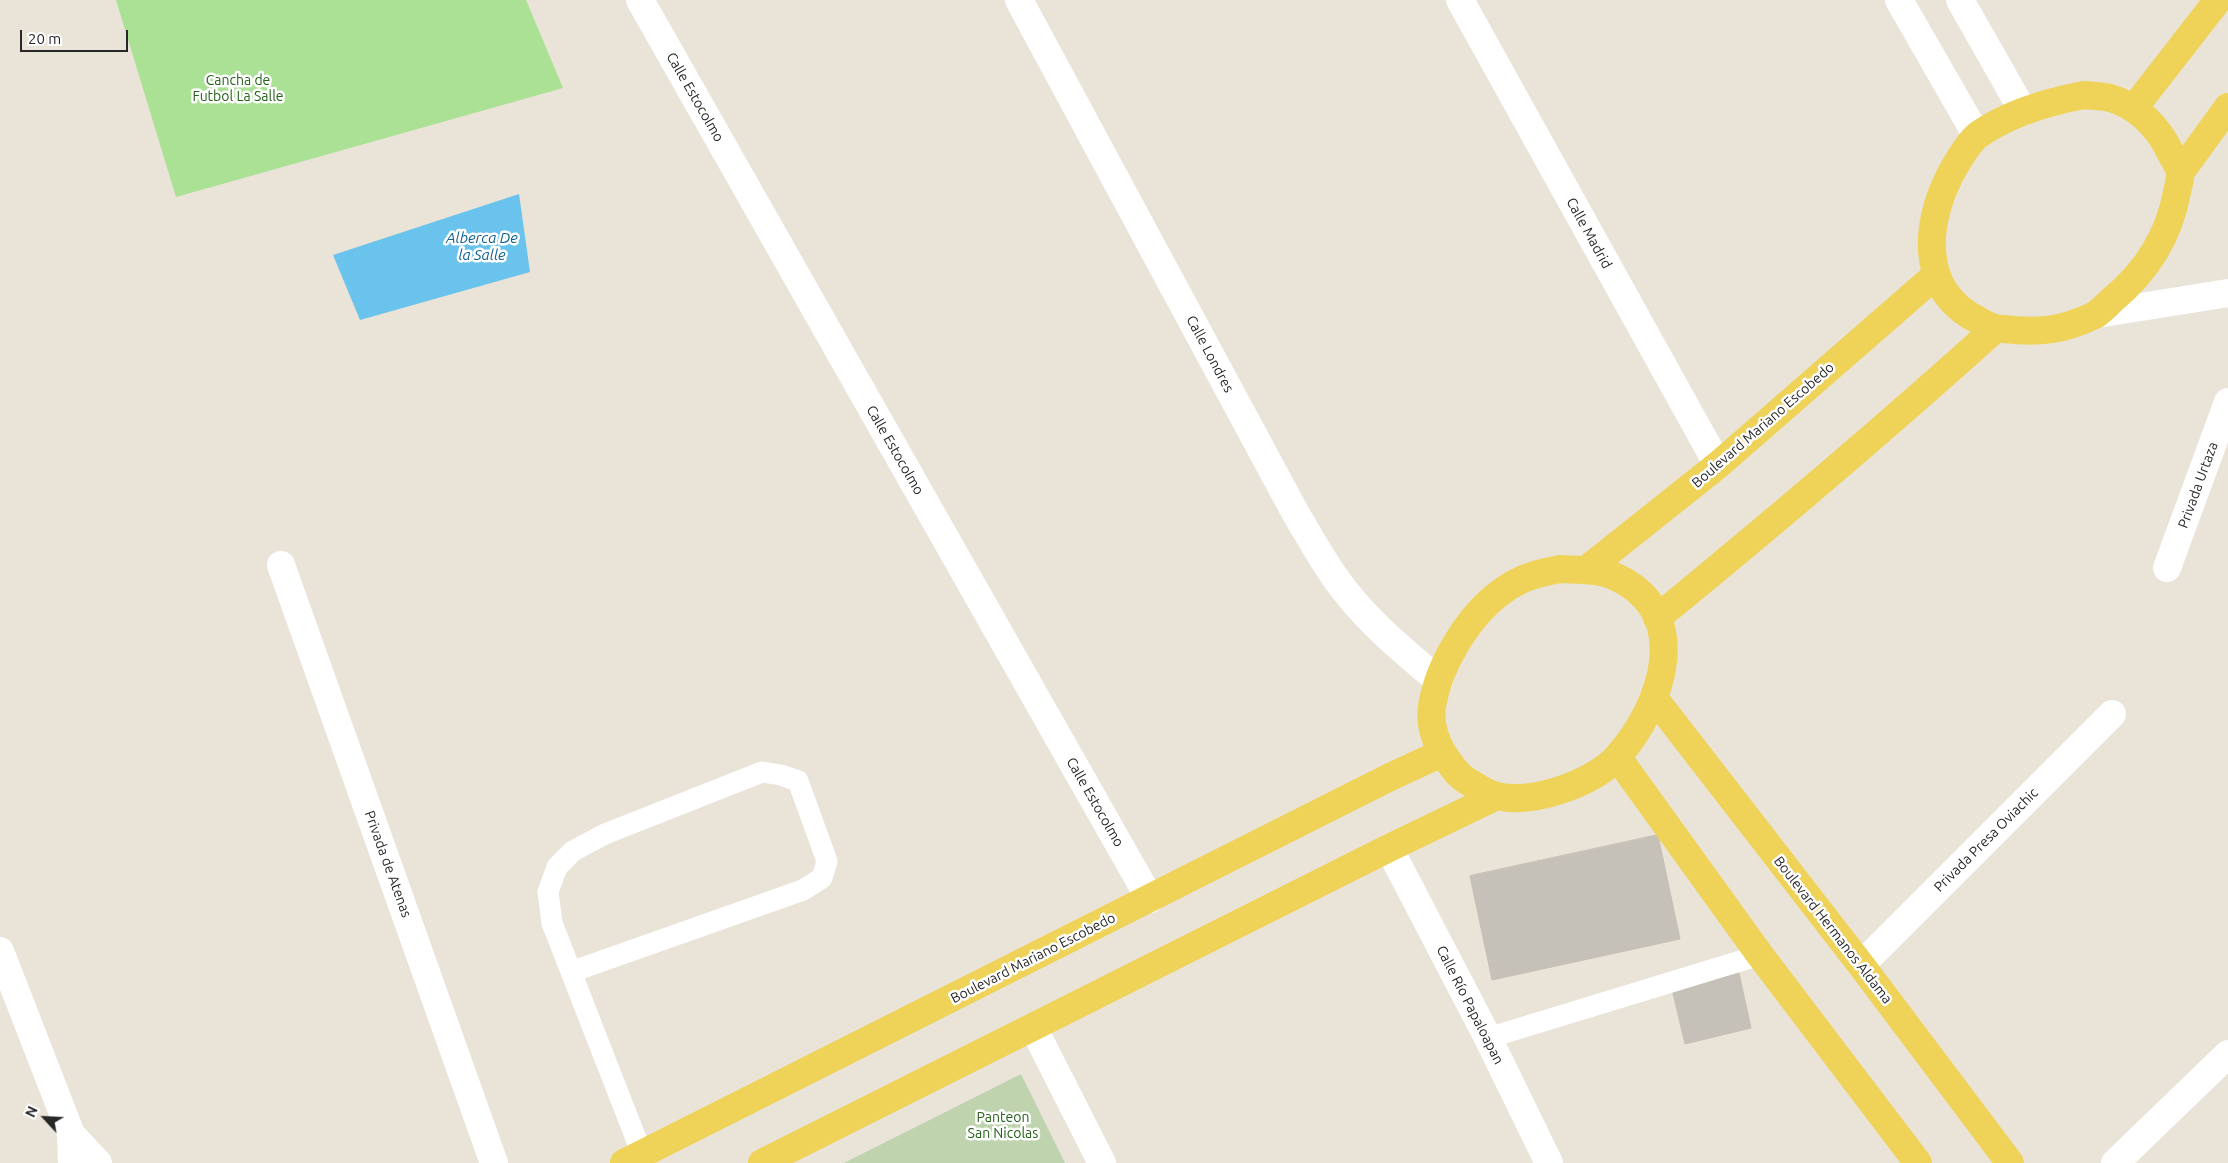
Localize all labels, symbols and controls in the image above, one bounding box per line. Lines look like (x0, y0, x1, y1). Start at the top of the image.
scale bar (22, 20, 130, 52)
text: 20 m (28, 30, 61, 47)
street label: Calle Estocolmo (663, 49, 727, 145)
park label: Cancha de Futbol La Salle (192, 72, 284, 104)
street label: Calle Madrid (1563, 195, 1615, 271)
water label: Alberca De la Salle (446, 229, 518, 264)
street label: Calle Londres (1183, 313, 1237, 395)
street label: Boulevard Mariano Escobedo (1689, 359, 1837, 491)
street label: Calle Estocolmo (863, 402, 927, 498)
street label: Privada Urtaza (2175, 439, 2221, 531)
street label: Calle Estocolmo (1063, 754, 1127, 850)
street label: Privada Presa Oviachic (1930, 784, 2042, 896)
street label: Privada de Atenas (361, 808, 415, 920)
street label: Boulevard Hermanos Aldama (1770, 853, 1896, 1007)
street label: Boulevard Mariano Escobedo (948, 909, 1118, 1007)
street label: Calle Río Papaloapan (1433, 943, 1507, 1067)
north arrow (20, 1093, 70, 1143)
text: N (22, 1104, 41, 1120)
park label: Panteon San Nicolas (968, 1109, 1038, 1142)

